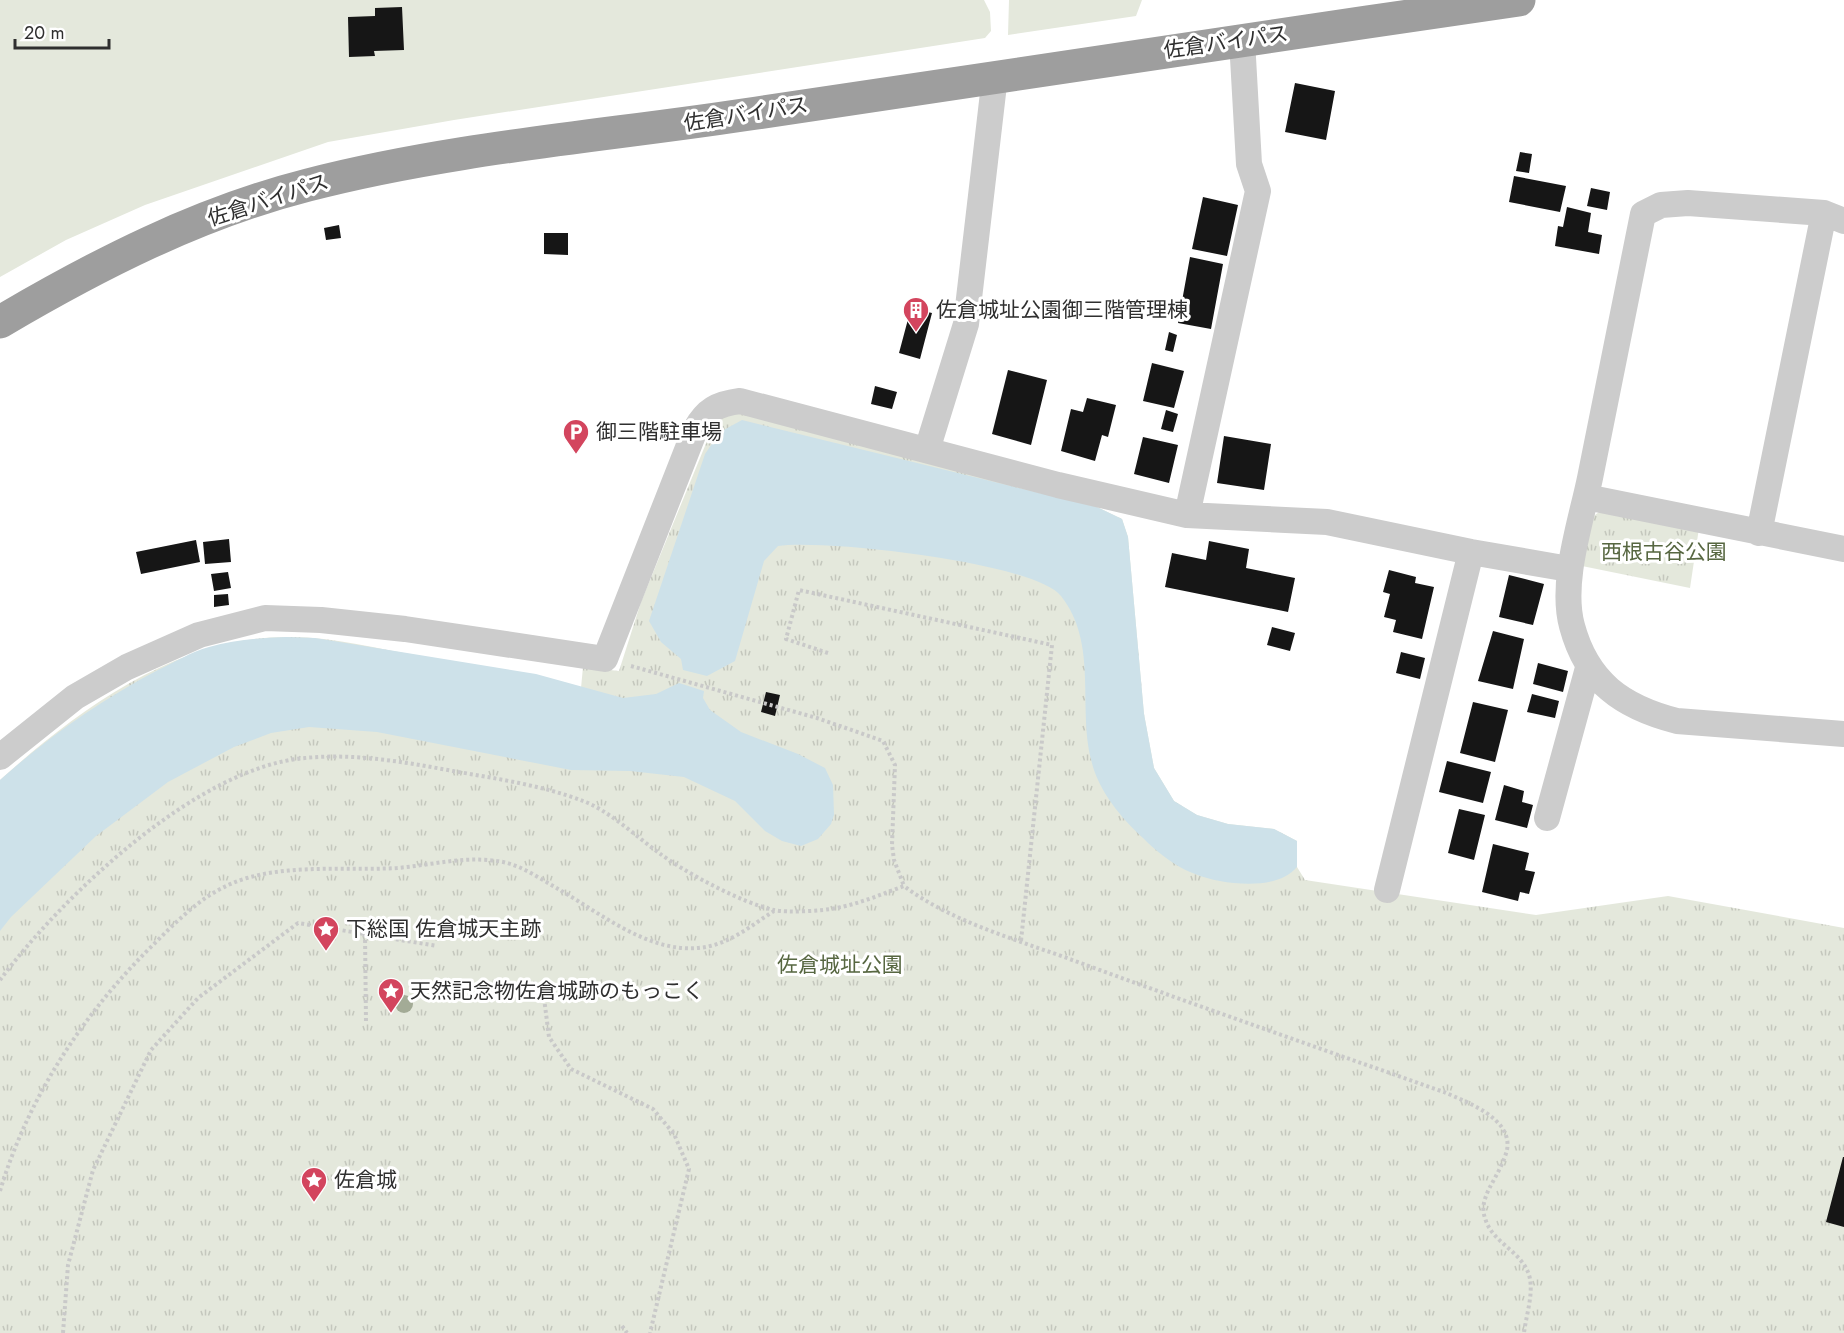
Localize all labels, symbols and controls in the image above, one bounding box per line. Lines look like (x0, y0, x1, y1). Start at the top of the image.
scale bar (15, 12, 110, 50)
street label: 佐倉バイパス (1162, 18, 1290, 66)
text: 20 m (24, 20, 64, 46)
street label: 佐倉バイパス (682, 89, 810, 139)
street label: 佐倉バイパス (204, 166, 332, 234)
building icon: 佐倉城址公園御三階管理棟 (901, 295, 931, 333)
place label: 佐倉城址公園御三階管理棟 (936, 295, 1188, 325)
parking icon: 御三階駐車場 (561, 417, 591, 455)
place label: 御三階駐車場 (596, 417, 722, 447)
park label: 西根古谷公園 (1601, 537, 1727, 567)
place icon: 下総国 佐倉城天主跡 (311, 914, 341, 952)
place label: 下総国 佐倉城天主跡 (346, 914, 541, 944)
park label: 佐倉城址公園 (777, 950, 903, 980)
place icon: 天然記念物佐倉城跡のもっこく (376, 976, 406, 1014)
place label: 天然記念物佐倉城跡のもっこく (410, 976, 704, 1006)
place icon: 佐倉城 (299, 1165, 329, 1203)
place label: 佐倉城 (334, 1165, 397, 1195)

